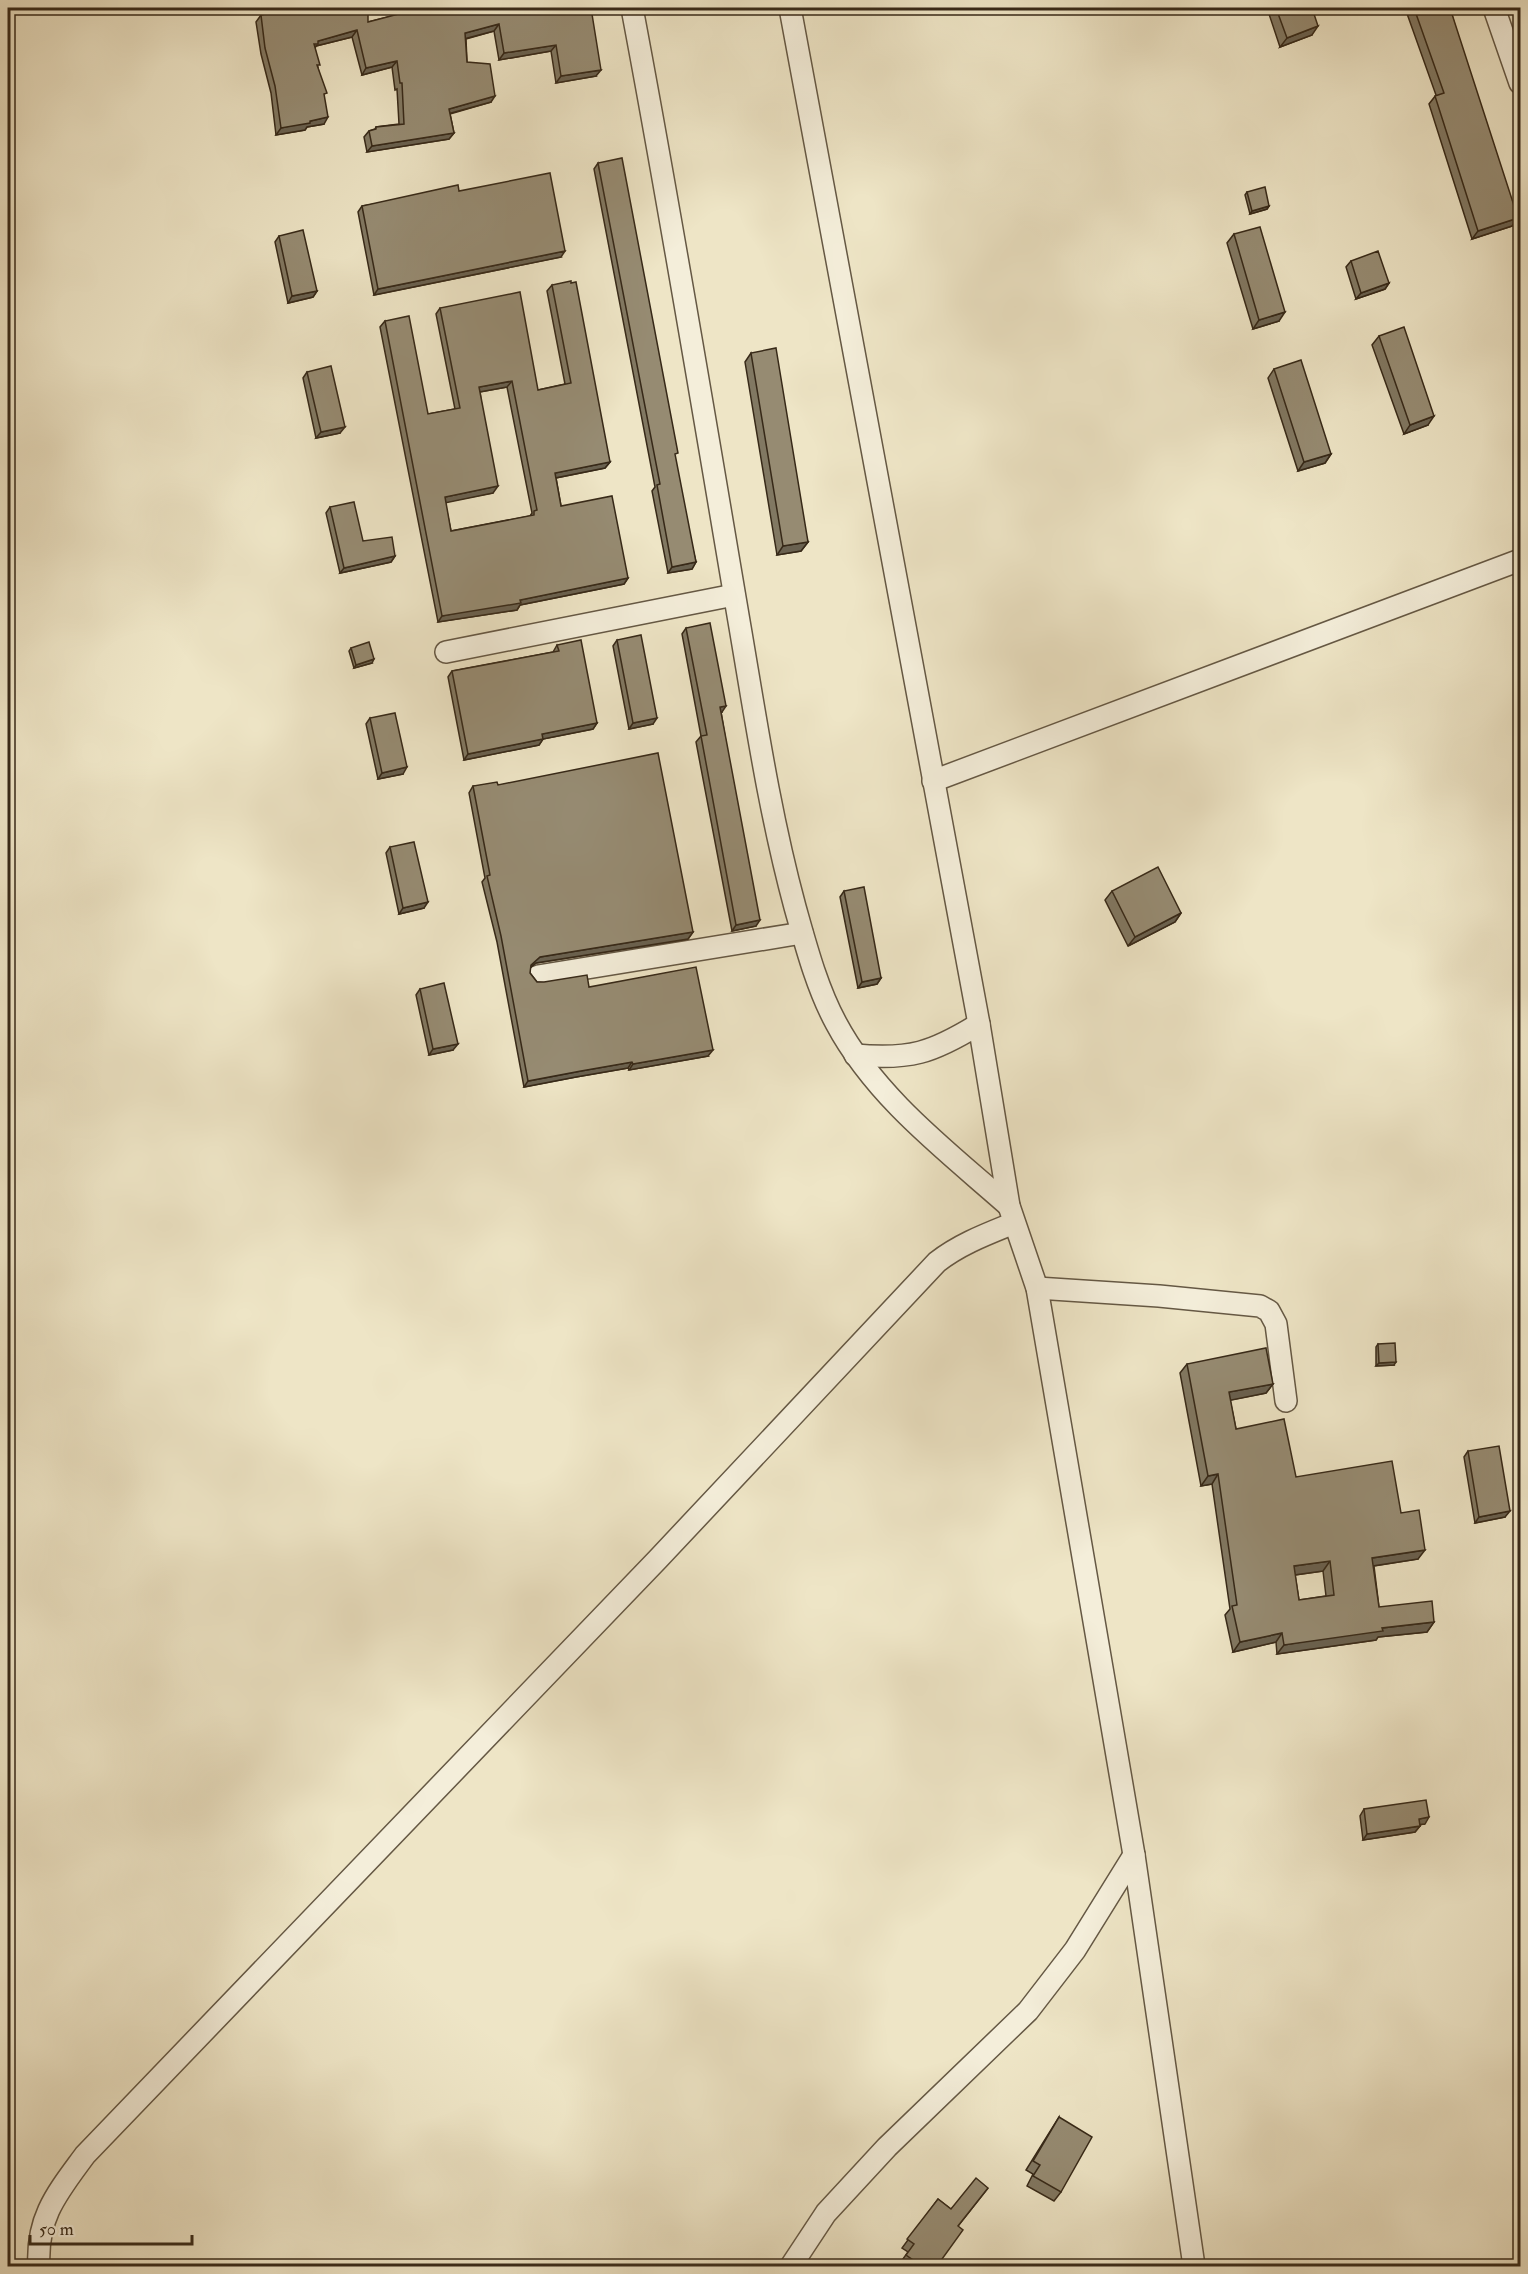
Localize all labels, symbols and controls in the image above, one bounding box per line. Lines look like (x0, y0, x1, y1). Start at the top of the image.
scale bar (30, 2208, 192, 2246)
text: 50 m (39, 2218, 74, 2241)

